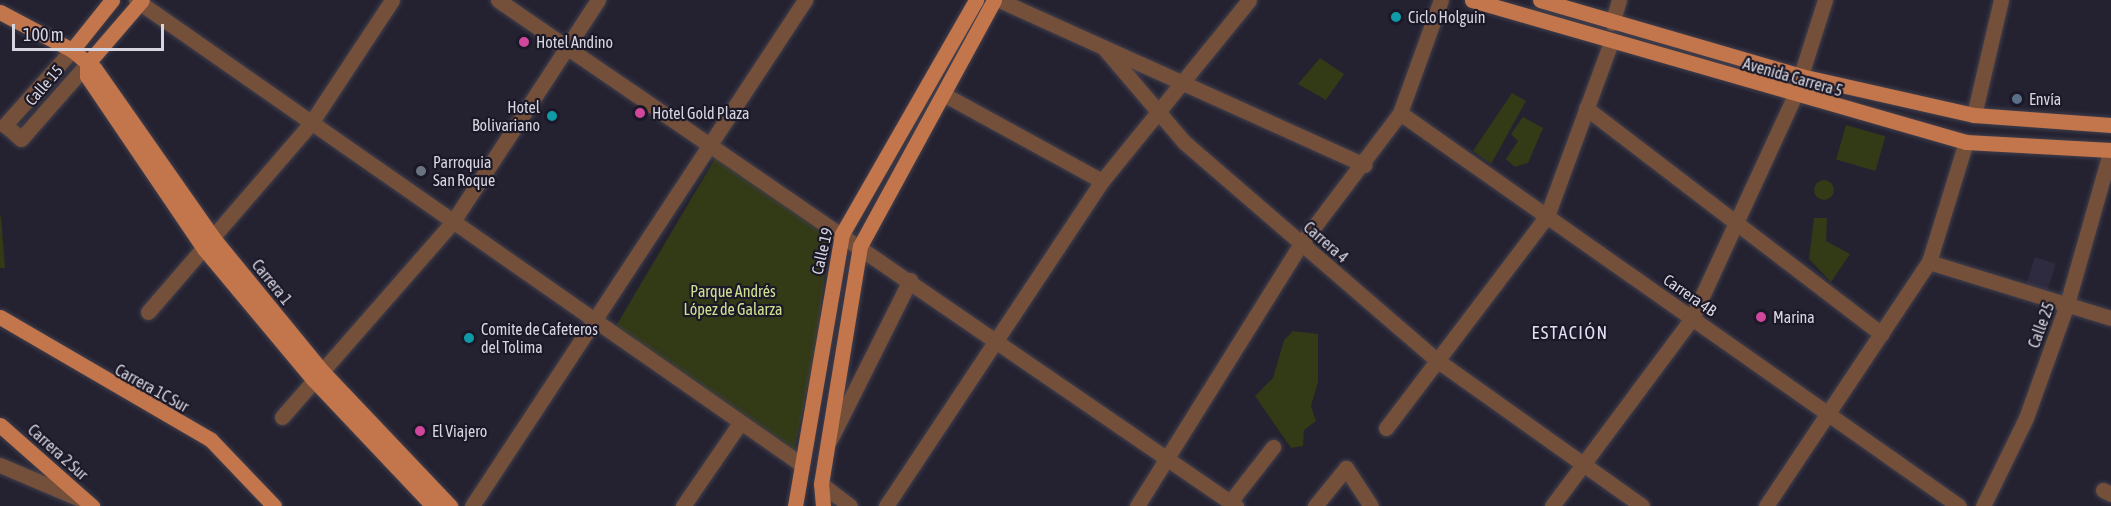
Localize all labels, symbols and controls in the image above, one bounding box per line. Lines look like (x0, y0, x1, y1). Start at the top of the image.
place label: Ciclo Holguin (1408, 7, 1485, 27)
marker: Ciclo Holguin (1389, 10, 1403, 24)
scale bar (15, 12, 166, 50)
text: 100 m (23, 24, 64, 45)
place label: Hotel Andino (536, 32, 613, 52)
marker: Hotel Andino (517, 35, 531, 49)
street label: Avenida Carrera 5 (1741, 54, 1845, 100)
street label: Calle 15 (21, 61, 67, 109)
place label: Envía (2029, 89, 2061, 109)
marker: Envía (2010, 92, 2024, 106)
place label: Hotel Bolivariano (472, 97, 540, 135)
place label: Hotel Gold Plaza (652, 103, 750, 123)
marker: Hotel Gold Plaza (633, 106, 647, 120)
marker: Hotel Bolivariano (545, 109, 559, 123)
place label: Parroquia San Roque (433, 152, 495, 190)
marker: Parroquia San Roque (414, 164, 428, 178)
street label: Carrera 4 (1300, 217, 1352, 267)
street label: Calle 19 (807, 226, 837, 276)
street label: Carrera 1 (248, 255, 296, 309)
street label: Carrera 4B (1660, 270, 1720, 320)
park label: Parque Andrés López de Galarza (683, 281, 783, 319)
street label: Calle 25 (2024, 299, 2058, 351)
place label: Marina (1773, 307, 1815, 327)
marker: Marina (1754, 310, 1768, 324)
place label: Comite de Cafeteros del Tolima (481, 319, 598, 357)
district label: ESTACIÓN (1531, 322, 1609, 344)
marker: Comite de Cafeteros del Tolima (462, 331, 476, 345)
street label: Carrera 1C Sur (112, 360, 192, 416)
street label: Carrera 2 Sur (24, 420, 92, 484)
place label: El Viajero (432, 421, 487, 441)
marker: El Viajero (413, 424, 427, 438)

